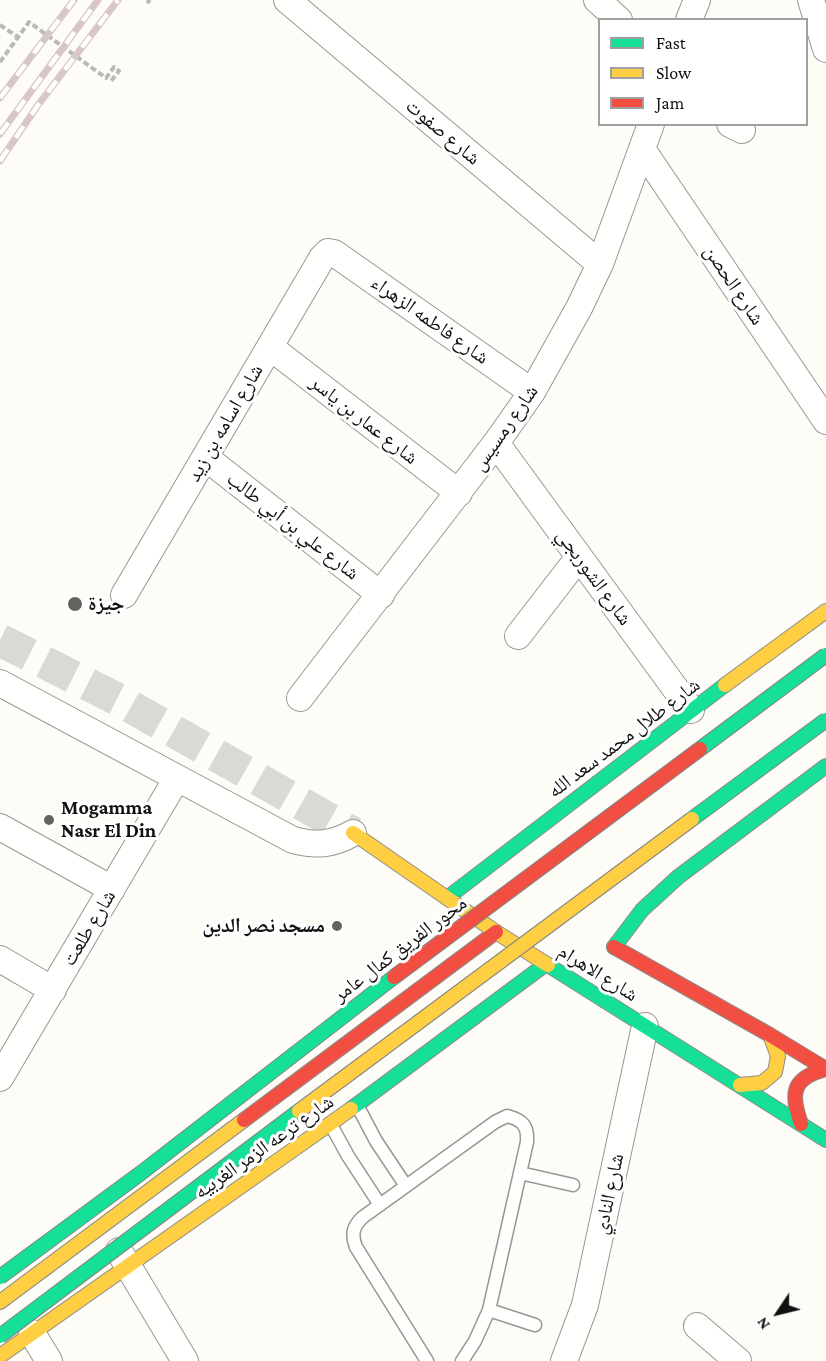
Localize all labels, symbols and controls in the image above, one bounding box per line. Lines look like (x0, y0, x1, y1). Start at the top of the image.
legend (598, 18, 808, 126)
text: Fast (656, 33, 686, 53)
text: Slow (656, 63, 691, 83)
text: Jam (656, 93, 684, 113)
street label: شارع صفوت (401, 94, 485, 170)
street label: شارع الحصن (699, 240, 769, 330)
street label: شارع فاطمه الزهراء (366, 271, 494, 369)
street label: شارع اسامه بن زيد (182, 360, 268, 486)
street label: شارع عمار بن ياسر (305, 370, 423, 470)
street label: شارع رمسيس (467, 380, 543, 476)
street label: شارع علي بن أبي طالب (222, 467, 364, 585)
street label: شارع الشوربجي (551, 524, 637, 630)
place label: جيزة (88, 592, 125, 616)
marker: جيزة (66, 595, 84, 613)
street label: شارع طلال محمد سعد الله (543, 673, 705, 803)
place label: Mogamma Nasr El Din (61, 796, 156, 843)
marker: Mogamma Nasr El Din (42, 813, 56, 827)
street label: شارع طلعت (57, 886, 121, 970)
street label: محور الفريق كمال عامر (328, 891, 472, 1007)
place label: مسجد نصر الدين (202, 914, 325, 938)
marker: مسجد نصر الدين (330, 919, 344, 933)
street label: شارع الاهرام (554, 939, 642, 1007)
street label: شارع ترعه الزمر الغربيه (190, 1090, 338, 1204)
street label: شارع النادي (589, 1151, 629, 1237)
north arrow (748, 1283, 808, 1343)
text: N (753, 1314, 773, 1333)

